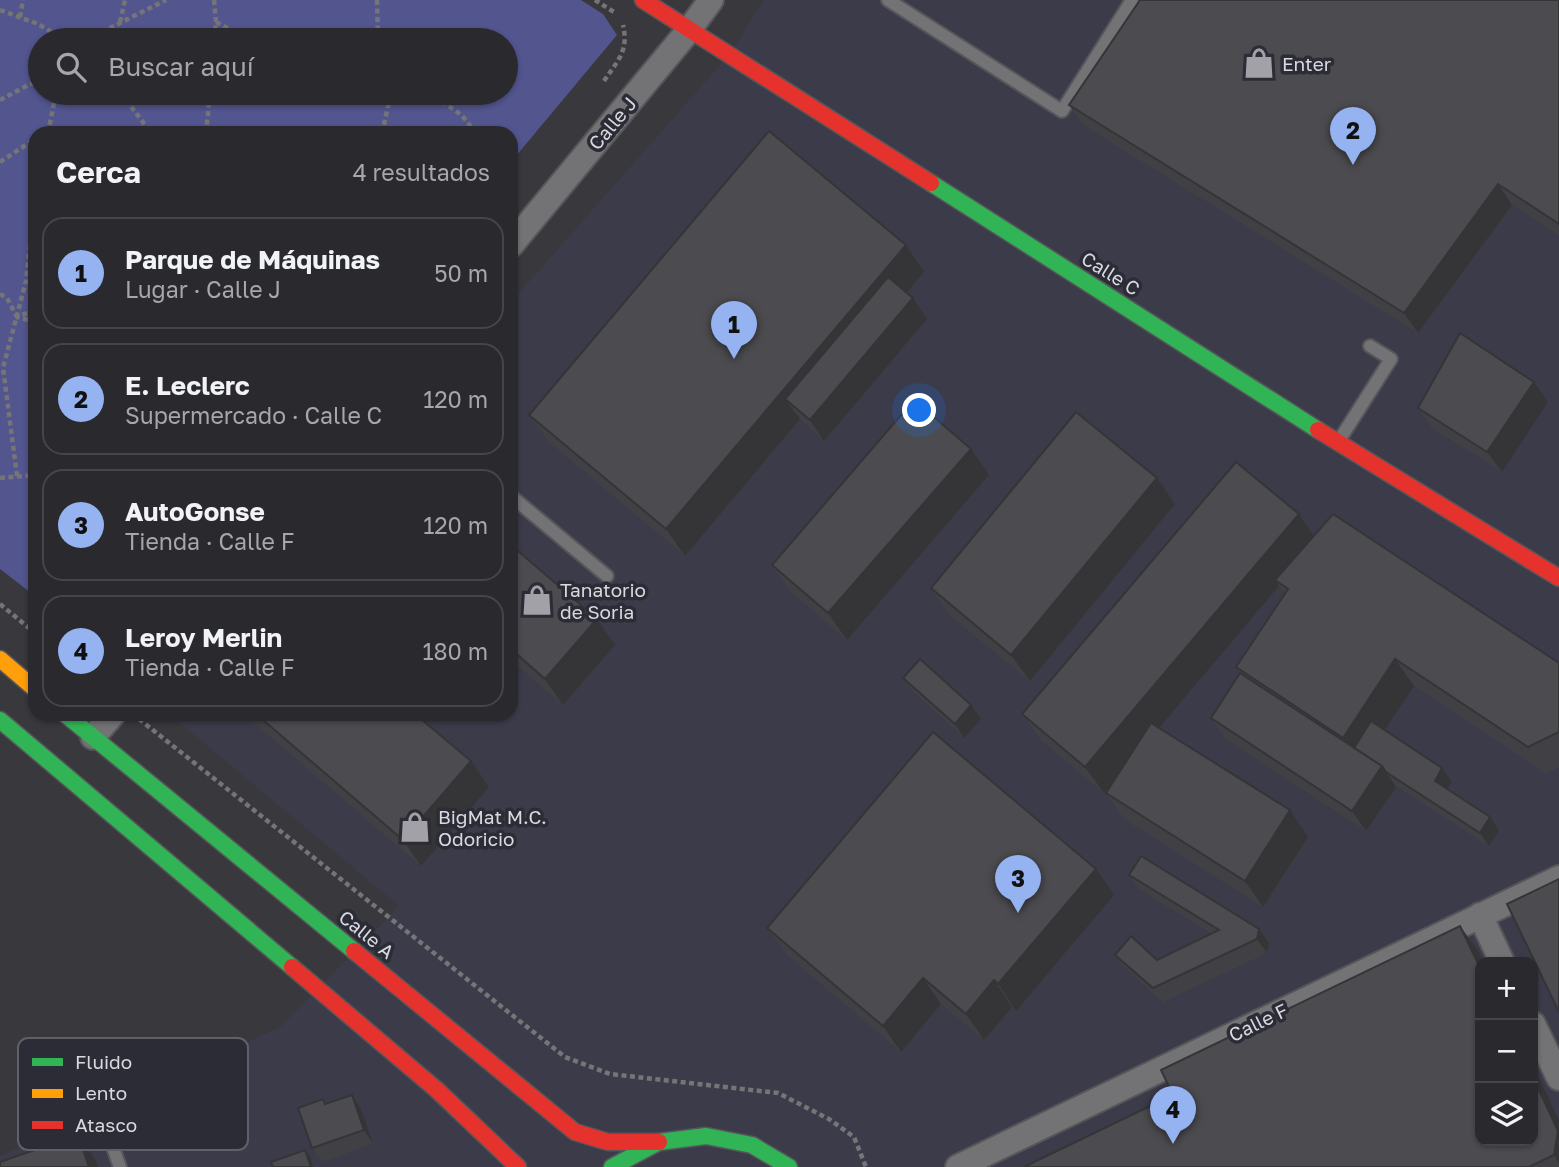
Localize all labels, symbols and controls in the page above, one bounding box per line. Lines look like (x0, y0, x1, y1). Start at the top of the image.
search box (28, 28, 518, 105)
shop icon: Enter (1242, 46, 1276, 80)
icon: search (52, 48, 90, 86)
text: Buscar aquí (108, 51, 254, 82)
place label: Enter (1282, 52, 1332, 75)
street label: Calle J (583, 92, 641, 154)
pin: 2 (1330, 107, 1376, 165)
text: Cerca (56, 154, 141, 190)
text: 4 resultados (353, 158, 490, 186)
text: Parque de Máquinas (125, 244, 380, 275)
street label: Calle C (1078, 246, 1144, 300)
text: 1 (75, 259, 87, 287)
text: 50 m (434, 259, 488, 287)
text: Lugar · Calle J (125, 275, 281, 303)
pin: 1 (711, 301, 757, 359)
text: E. Leclerc (125, 370, 250, 401)
text: 2 (74, 385, 88, 413)
text: 120 m (423, 385, 488, 413)
your location (902, 393, 936, 427)
text: Supermercado · Calle C (125, 401, 382, 429)
text: AutoGonse (125, 496, 265, 527)
text: 3 (74, 511, 88, 539)
text: 120 m (423, 511, 488, 539)
text: Tienda · Calle F (125, 527, 294, 555)
place label: Tanatorio de Soria (560, 578, 646, 623)
shop icon: Tanatorio de Soria (520, 583, 554, 617)
text: Leroy Merlin (125, 622, 282, 653)
text: 4 (74, 637, 88, 665)
text: 180 m (422, 637, 488, 665)
text: Tienda · Calle F (125, 653, 294, 681)
place label: BigMat M.C. Odoricio (438, 805, 547, 850)
shop icon: BigMat M.C. Odoricio (398, 810, 432, 844)
pin: 3 (995, 855, 1041, 913)
street label: Calle A (335, 905, 399, 963)
map controls (1475, 957, 1538, 1146)
button: + (1475, 957, 1538, 1020)
street label: Calle F (1225, 998, 1291, 1046)
button: − (1475, 1020, 1538, 1083)
legend (18, 1038, 248, 1150)
text: Fluido (75, 1050, 132, 1073)
text: Lento (75, 1081, 127, 1104)
button: layers (1475, 1083, 1538, 1146)
pin: 4 (1150, 1086, 1196, 1144)
text: Atasco (75, 1113, 137, 1136)

